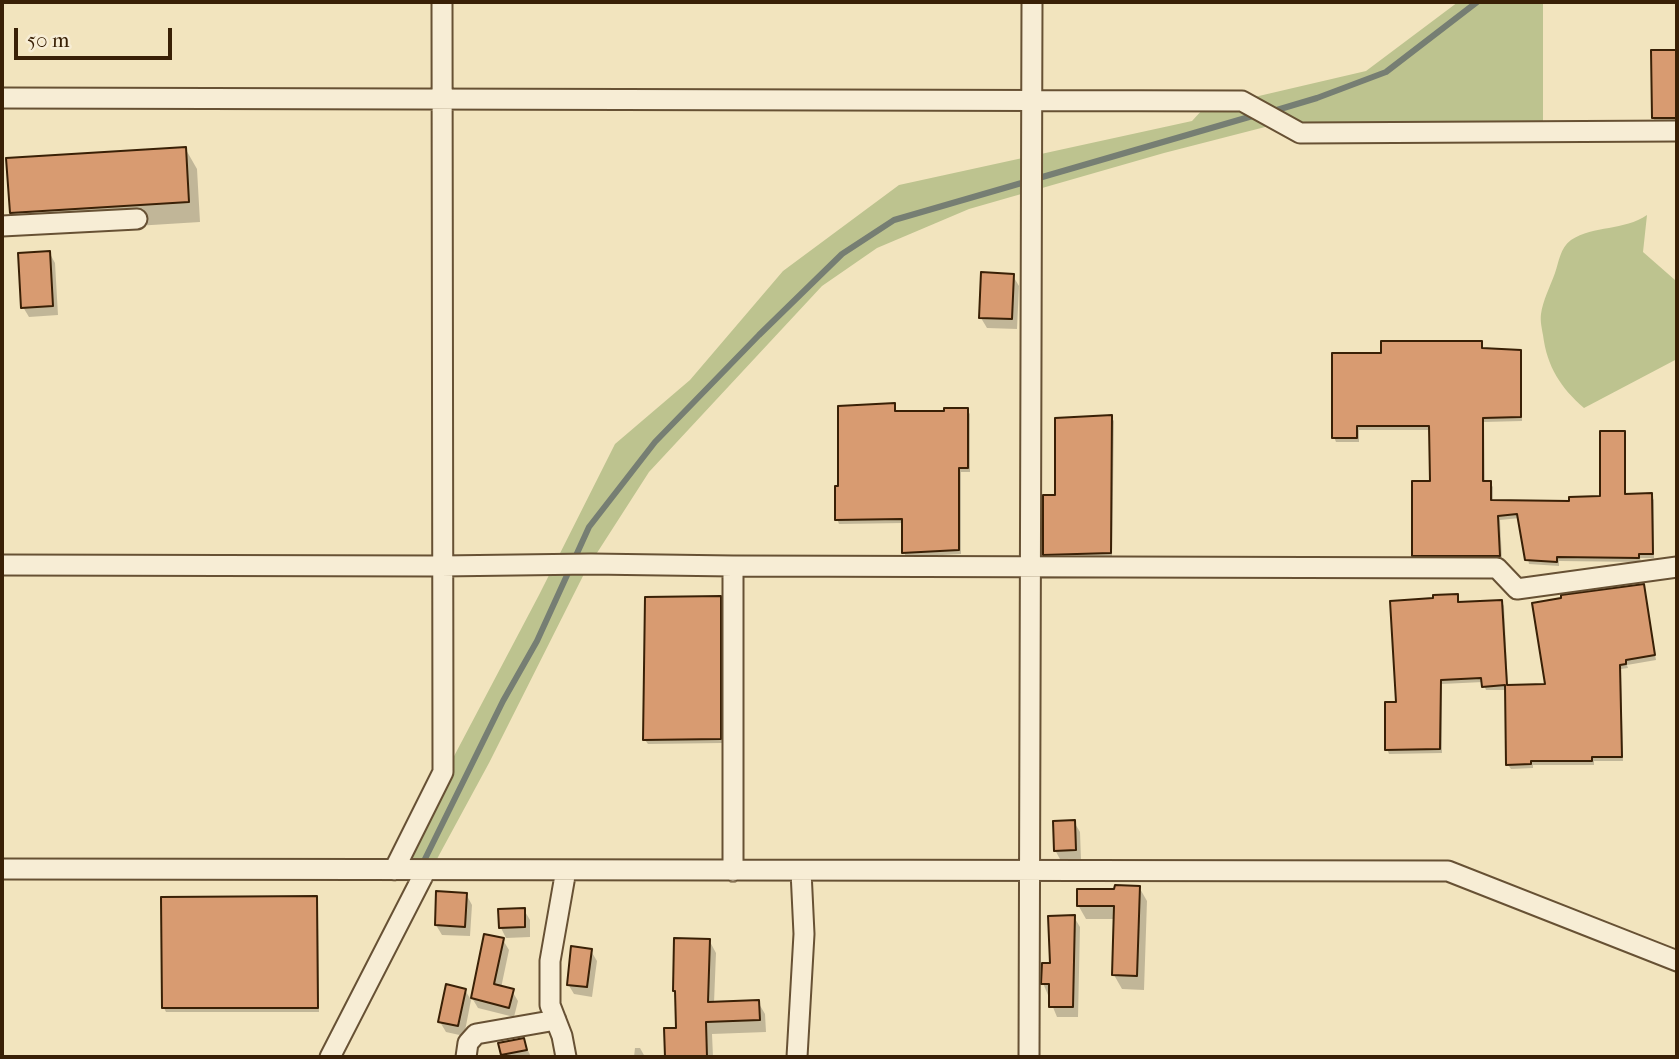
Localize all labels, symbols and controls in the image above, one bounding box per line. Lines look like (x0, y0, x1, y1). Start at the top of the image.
scale bar (18, 14, 175, 58)
text: 50 m (27, 28, 70, 52)

